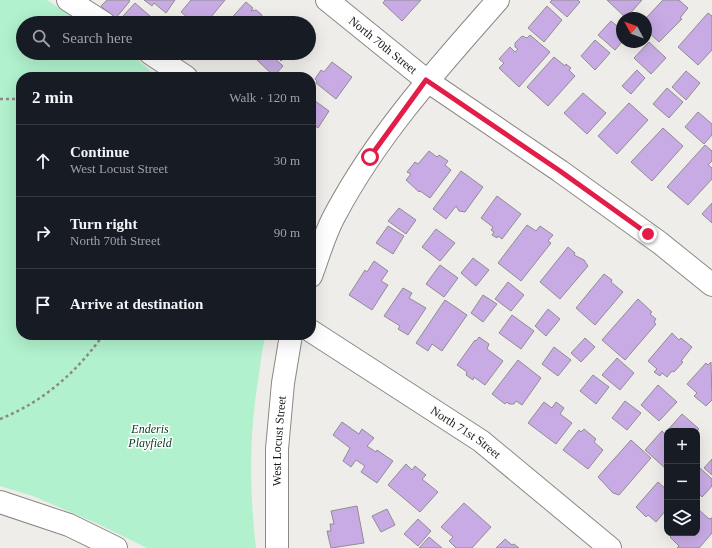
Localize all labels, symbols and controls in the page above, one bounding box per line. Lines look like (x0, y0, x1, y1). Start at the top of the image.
north arrow (616, 12, 652, 48)
street label: North 70th Street (346, 14, 420, 77)
search box (16, 16, 316, 60)
icon: search (30, 27, 52, 49)
text: Search here (62, 30, 132, 46)
text: 2 min (32, 88, 73, 107)
text: Walk · 120 m (229, 90, 300, 105)
text: Continue (70, 144, 129, 160)
route start (361, 148, 379, 166)
icon: ahead (32, 150, 54, 172)
text: 30 m (274, 153, 300, 168)
text: West Locust Street (70, 161, 168, 176)
text: Turn right (70, 216, 137, 232)
icon: right (32, 222, 54, 244)
text: 90 m (274, 225, 300, 240)
route end (639, 225, 657, 243)
text: North 70th Street (70, 233, 160, 248)
icon: arrive (32, 294, 54, 316)
text: Arrive at destination (70, 296, 203, 312)
street label: West Locust Street (270, 395, 289, 486)
street label: North 71st Street (428, 403, 504, 462)
park label: Enderis Playfield (127, 422, 173, 450)
map controls (664, 428, 700, 536)
button: + (664, 428, 700, 464)
button: − (664, 464, 700, 500)
button: layers (664, 500, 700, 536)

